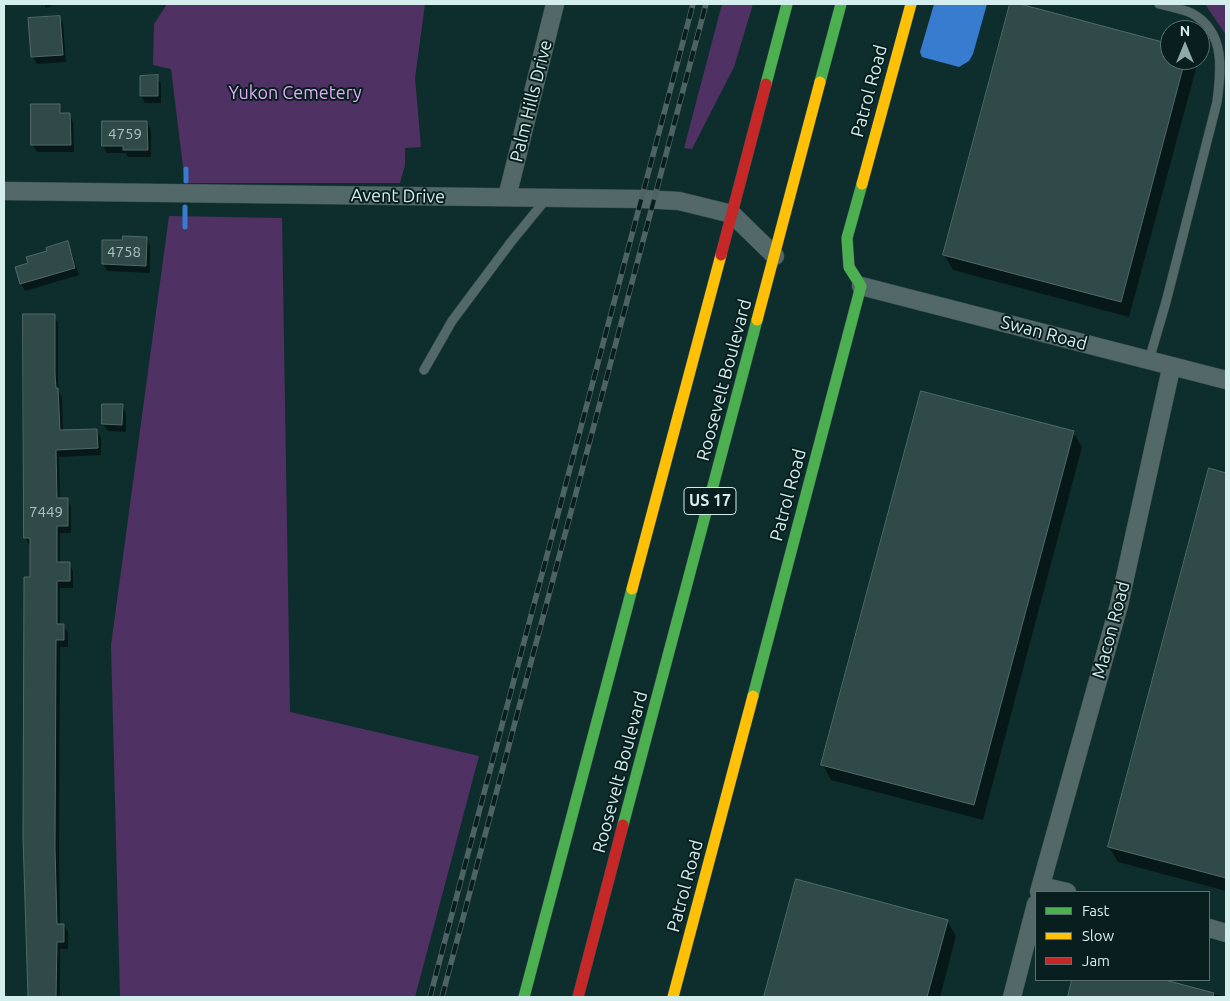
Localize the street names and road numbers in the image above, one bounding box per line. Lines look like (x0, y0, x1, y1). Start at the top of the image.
street label: Palm Hills Drive (505, 38, 557, 164)
street label: Patrol Road (846, 43, 892, 139)
street label: Avent Drive (351, 184, 445, 208)
street label: Roosevelt Boulevard (692, 297, 756, 463)
street label: Swan Road (998, 311, 1090, 355)
street label: Patrol Road (765, 447, 811, 543)
road number: US 17 (684, 488, 736, 514)
street label: Macon Road (1088, 579, 1134, 681)
street label: Roosevelt Boulevard (588, 689, 652, 855)
street label: Patrol Road (662, 838, 708, 934)

